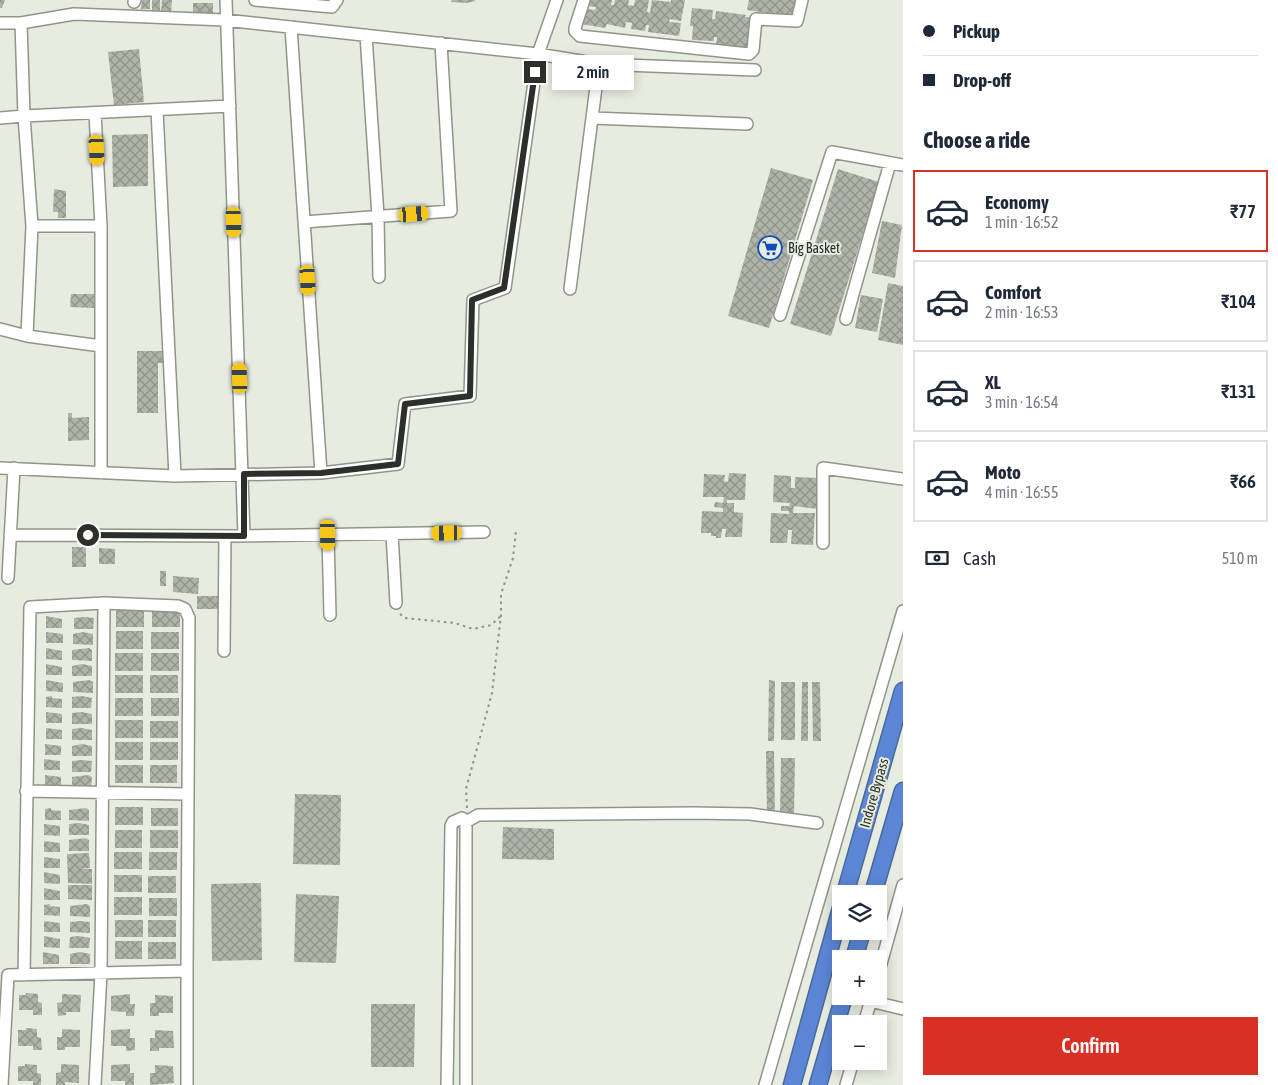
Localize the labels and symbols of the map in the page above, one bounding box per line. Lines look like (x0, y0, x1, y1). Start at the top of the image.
callout: 2 min (552, 54, 635, 90)
route end (524, 61, 546, 83)
car (88, 135, 105, 165)
car (398, 205, 429, 223)
car (225, 207, 242, 237)
supermarket icon: Big Basket (757, 235, 783, 261)
place label: Big Basket (788, 240, 840, 256)
car (299, 265, 316, 295)
car (231, 363, 248, 393)
car (320, 520, 335, 550)
route start (77, 524, 99, 546)
car (431, 525, 462, 541)
street label: Indore Bypass (856, 756, 892, 830)

